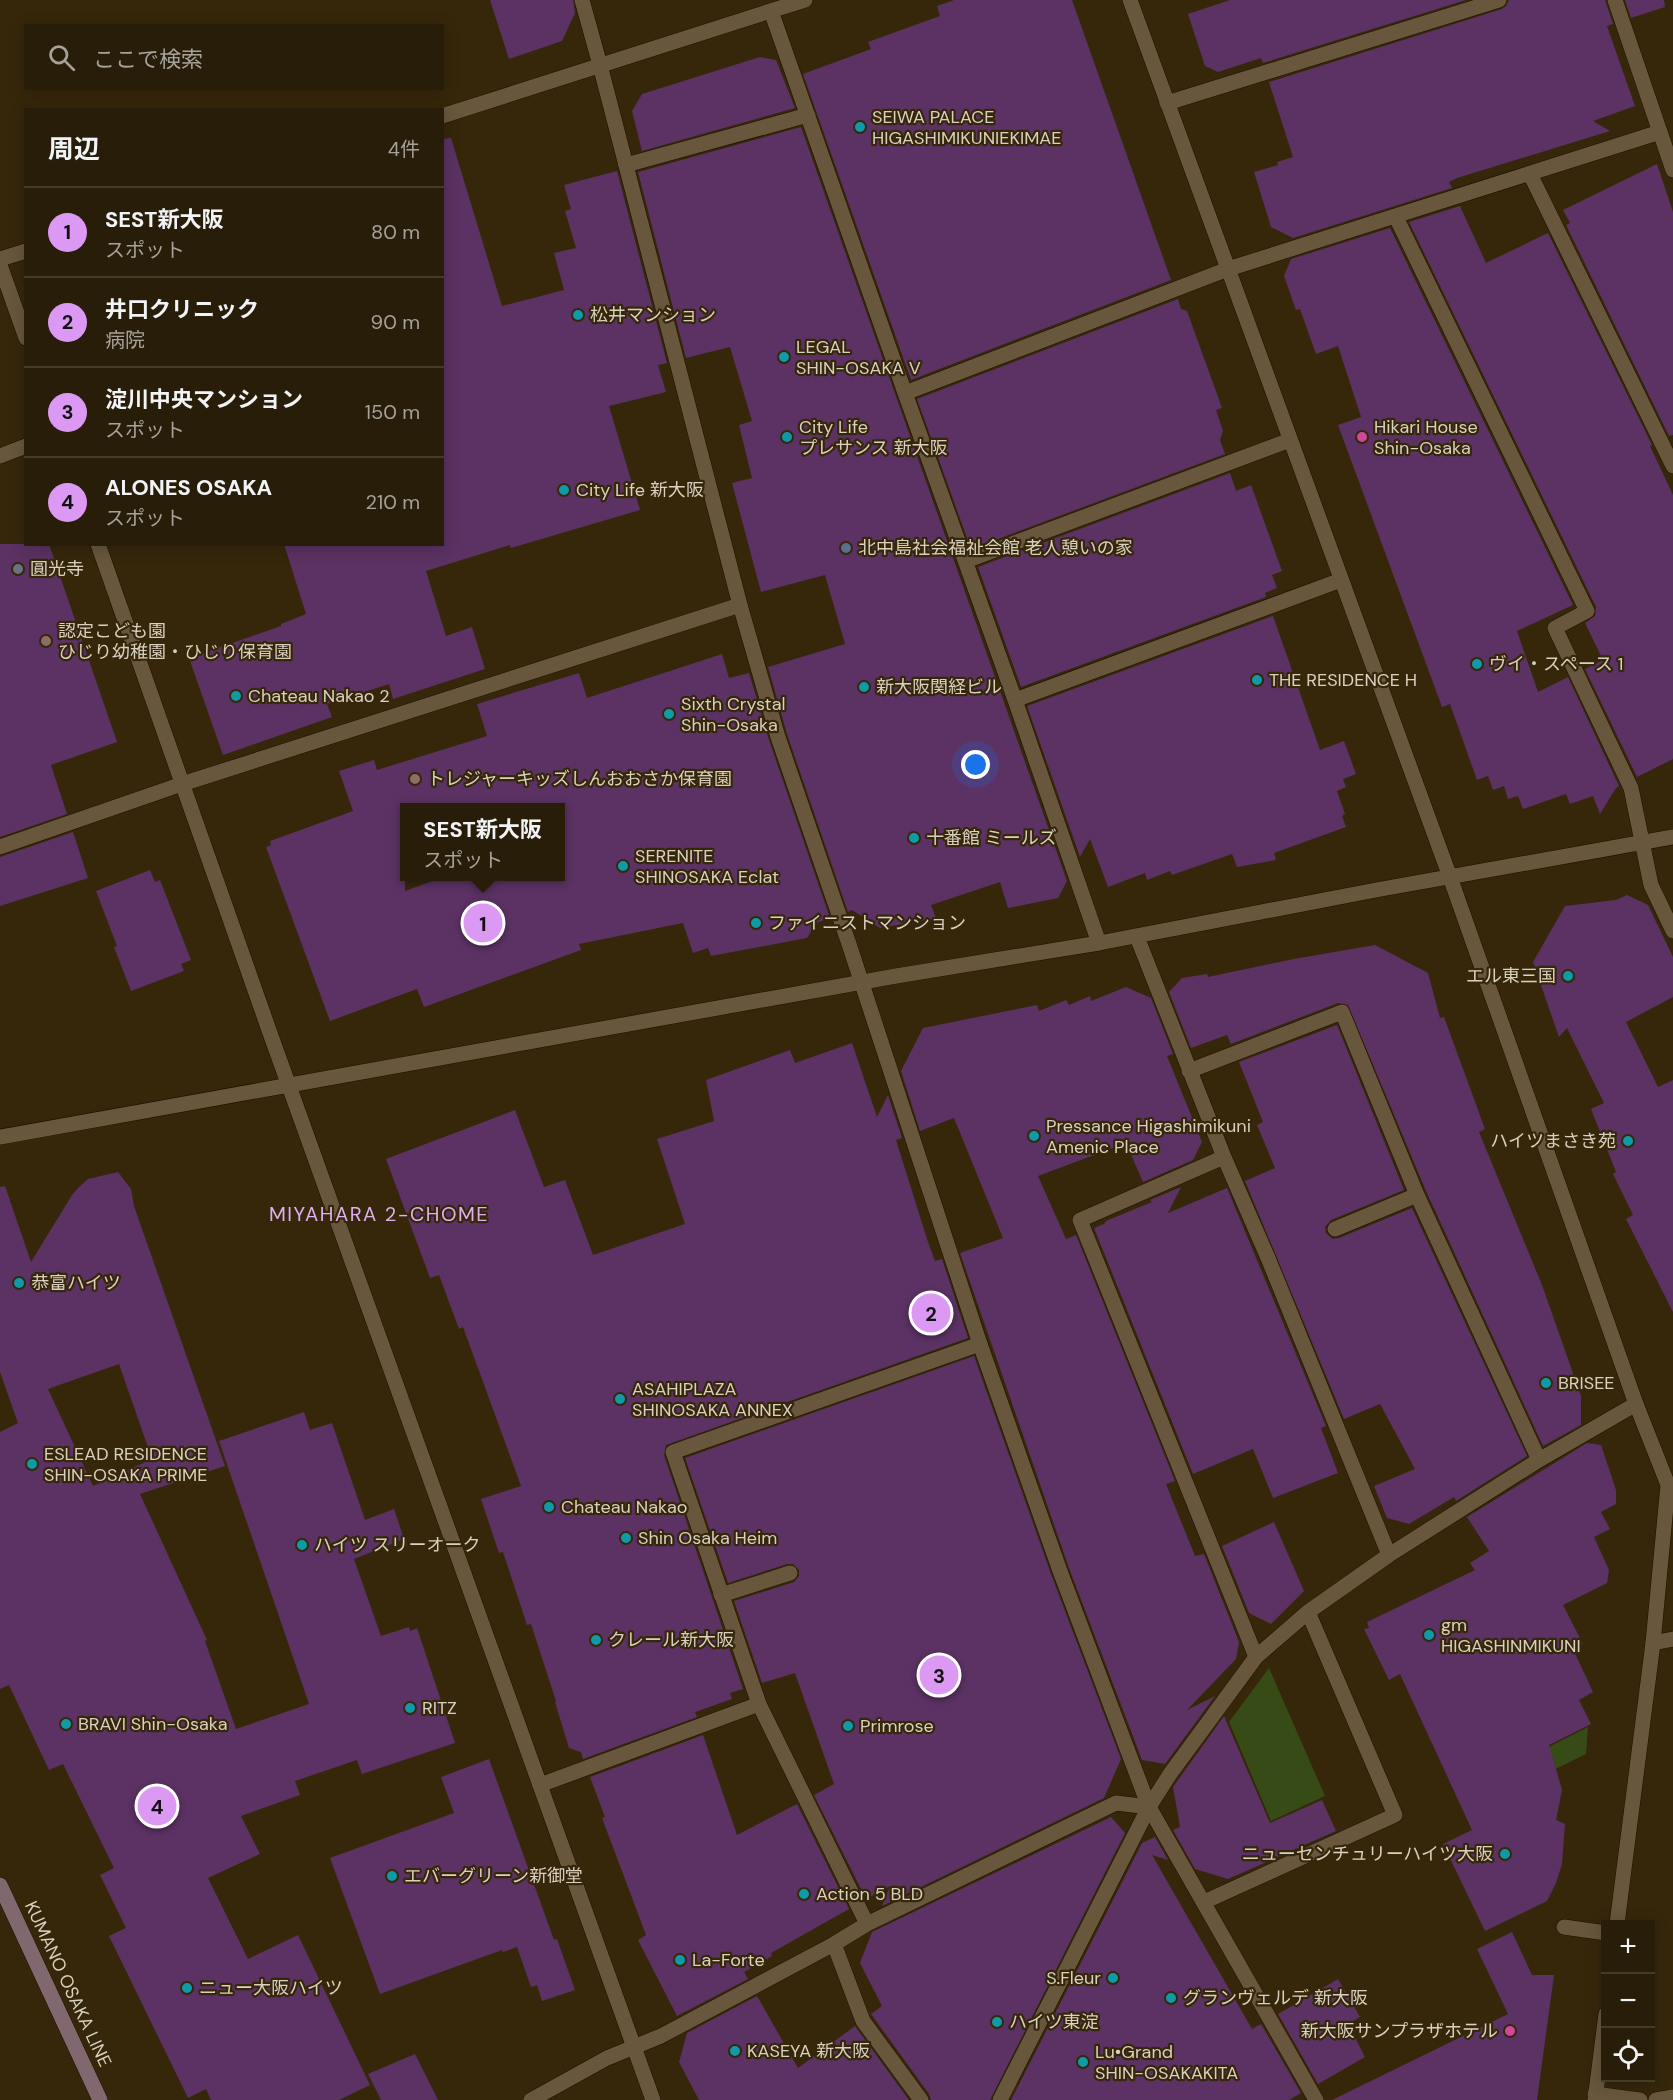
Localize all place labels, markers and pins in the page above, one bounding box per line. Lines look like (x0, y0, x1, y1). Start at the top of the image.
place label: SEIWA PALACE HIGASHIMIKUNIEKIMAE (872, 105, 1061, 150)
marker: SEIWA PALACE HIGASHIMIKUNIEKIMAE (853, 120, 867, 134)
place label: 松井マンション (590, 303, 716, 327)
marker: 松井マンション (571, 308, 585, 322)
place label: LEGAL SHIN-OSAKA V (796, 335, 921, 380)
marker: LEGAL SHIN-OSAKA V (777, 350, 791, 364)
place label: City Life プレサンス 新大阪 (799, 415, 947, 460)
place label: Hikari House Shin-Osaka (1374, 415, 1478, 460)
marker: City Life プレサンス 新大阪 (780, 430, 794, 444)
marker: Hikari House Shin-Osaka (1355, 430, 1369, 444)
place label: City Life 新大阪 (576, 478, 704, 502)
marker: City Life 新大阪 (557, 483, 571, 497)
place label: 北中島社会福祉会館 老人憩いの家 (858, 536, 1133, 560)
marker: 北中島社会福祉会館 老人憩いの家 (839, 541, 853, 555)
place label: 圓光寺 (30, 557, 84, 581)
marker: 圓光寺 (11, 562, 25, 576)
place label: 認定こども園 ひじり幼稚園・ひじり保育園 (58, 619, 292, 664)
marker: 認定こども園 ひじり幼稚園・ひじり保育園 (39, 634, 53, 648)
place label: ヴイ・スペース 1 (1489, 652, 1623, 676)
marker: ヴイ・スペース 1 (1470, 657, 1484, 671)
place label: THE RESIDENCE H (1269, 668, 1417, 692)
marker: THE RESIDENCE H (1250, 673, 1264, 687)
place label: 新大阪関経ビル (876, 675, 1002, 699)
marker: 新大阪関経ビル (857, 680, 871, 694)
place label: Chateau Nakao 2 (248, 684, 390, 708)
marker: Chateau Nakao 2 (229, 689, 243, 703)
place label: Sixth Crystal Shin-Osaka (681, 692, 785, 737)
marker: Sixth Crystal Shin-Osaka (662, 707, 676, 721)
place label: トレジャーキッズしんおおさか保育園 (427, 767, 732, 791)
marker: トレジャーキッズしんおおさか保育園 (408, 772, 422, 786)
place label: 十番館 ミールズ (926, 826, 1057, 850)
marker: 十番館 ミールズ (907, 831, 921, 845)
place label: SERENITE SHINOSAKA Eclat (635, 844, 779, 889)
marker: SERENITE SHINOSAKA Eclat (616, 859, 630, 873)
pin: 1 (464, 900, 502, 946)
place label: ファイニストマンション (768, 911, 966, 935)
marker: ファイニストマンション (749, 916, 763, 930)
place label: エル東三国 (1466, 964, 1556, 988)
marker: エル東三国 (1561, 969, 1575, 983)
place label: Pressance Higashimikuni Amenic Place (1046, 1114, 1251, 1159)
marker: Pressance Higashimikuni Amenic Place (1027, 1129, 1041, 1143)
place label: ハイツまさき苑 (1490, 1129, 1616, 1153)
marker: ハイツまさき苑 (1621, 1134, 1635, 1148)
place label: 恭富ハイツ (31, 1271, 121, 1295)
marker: 恭富ハイツ (12, 1276, 26, 1290)
pin: 2 (912, 1290, 950, 1336)
place label: BRISEE (1558, 1371, 1615, 1395)
marker: BRISEE (1539, 1376, 1553, 1390)
place label: ASAHIPLAZA SHINOSAKA ANNEX (632, 1377, 793, 1422)
marker: ASAHIPLAZA SHINOSAKA ANNEX (613, 1392, 627, 1406)
place label: ESLEAD RESIDENCE SHIN-OSAKA PRIME (44, 1442, 207, 1487)
marker: ESLEAD RESIDENCE SHIN-OSAKA PRIME (25, 1457, 39, 1471)
place label: Chateau Nakao (561, 1495, 687, 1519)
marker: Chateau Nakao (542, 1500, 556, 1514)
place label: Shin Osaka Heim (638, 1526, 777, 1550)
marker: Shin Osaka Heim (619, 1531, 633, 1545)
place label: ハイツ スリーオーク (314, 1533, 480, 1557)
marker: ハイツ スリーオーク (295, 1538, 309, 1552)
place label: gm HIGASHINMIKUNI (1441, 1613, 1581, 1658)
place label: クレール新大阪 (608, 1628, 734, 1652)
marker: gm HIGASHINMIKUNI (1422, 1628, 1436, 1642)
marker: クレール新大阪 (589, 1633, 603, 1647)
pin: 3 (920, 1652, 958, 1698)
place label: RITZ (422, 1696, 457, 1720)
marker: RITZ (403, 1701, 417, 1715)
place label: BRAVI Shin-Osaka (78, 1712, 228, 1736)
place label: Primrose (860, 1714, 934, 1738)
marker: BRAVI Shin-Osaka (59, 1717, 73, 1731)
marker: Primrose (841, 1719, 855, 1733)
pin: 4 (138, 1784, 176, 1828)
place label: ニューセンチュリーハイツ大阪 (1242, 1842, 1493, 1866)
marker: ニューセンチュリーハイツ大阪 (1498, 1847, 1512, 1861)
place label: エバーグリーン新御堂 (404, 1864, 583, 1888)
marker: エバーグリーン新御堂 (385, 1869, 399, 1883)
place label: Action 5 BLD (816, 1882, 923, 1906)
marker: Action 5 BLD (797, 1887, 811, 1901)
place label: La-Forte (692, 1948, 765, 1972)
marker: La-Forte (673, 1953, 687, 1967)
place label: S.Fleur (1046, 1966, 1101, 1990)
marker: S.Fleur (1106, 1971, 1120, 1985)
place label: ニュー大阪ハイツ (199, 1976, 343, 2000)
marker: ニュー大阪ハイツ (180, 1981, 194, 1995)
place label: グランヴェルデ 新大阪 (1183, 1986, 1368, 2010)
marker: グランヴェルデ 新大阪 (1164, 1991, 1178, 2005)
place label: ハイツ東淀 (1009, 2010, 1099, 2034)
marker: ハイツ東淀 (990, 2015, 1004, 2029)
place label: 新大阪サンプラザホテル (1301, 2019, 1498, 2043)
marker: 新大阪サンプラザホテル (1503, 2024, 1517, 2038)
place label: KASEYA 新大阪 (747, 2039, 870, 2063)
place label: Lu•Grand SHIN-OSAKAKITA (1095, 2040, 1238, 2085)
marker: KASEYA 新大阪 (728, 2044, 742, 2058)
marker: Lu•Grand SHIN-OSAKAKITA (1076, 2055, 1090, 2069)

